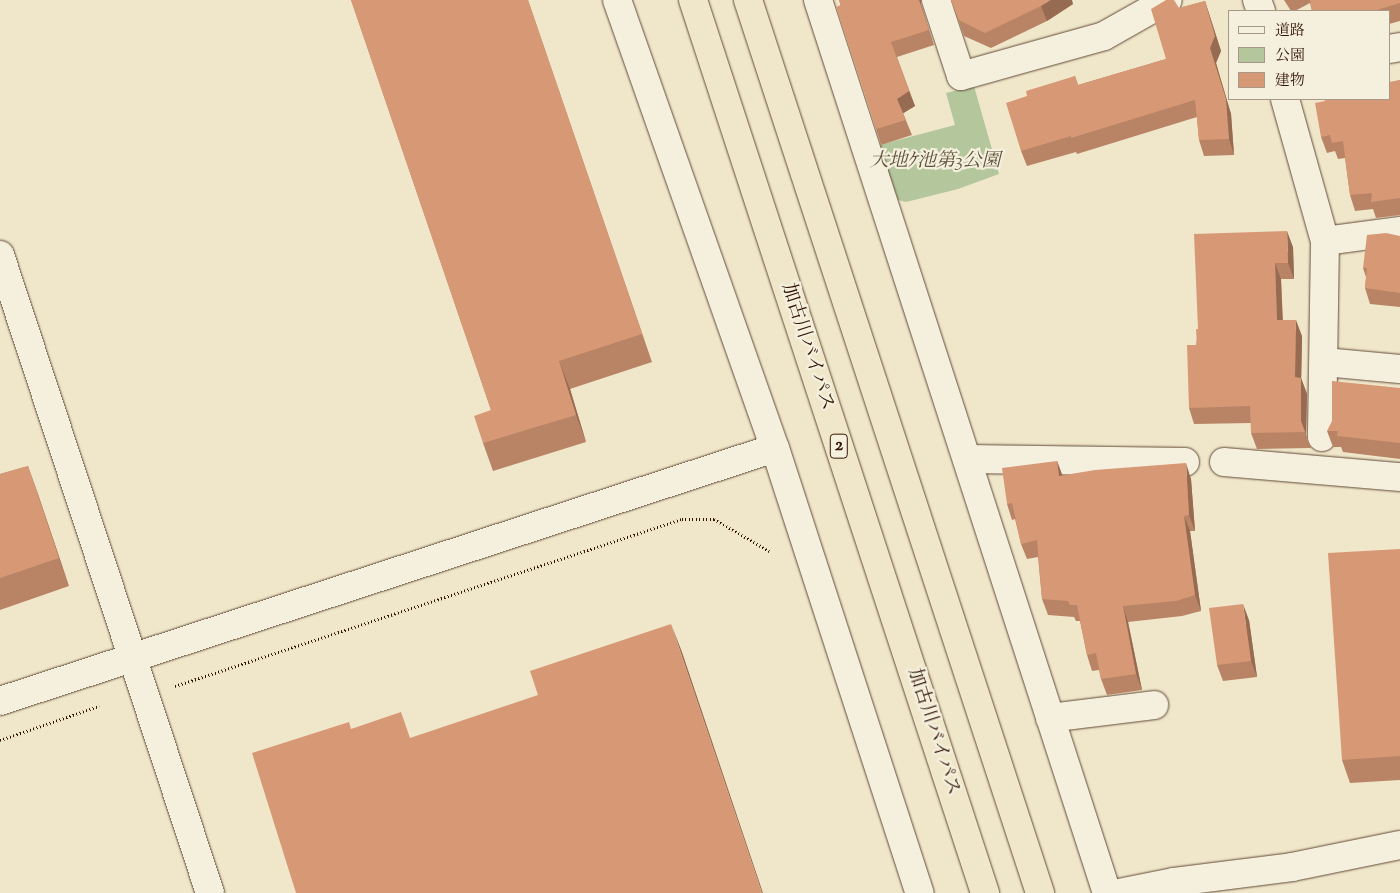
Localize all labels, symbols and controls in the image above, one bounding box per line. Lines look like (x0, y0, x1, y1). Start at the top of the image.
legend (1228, 10, 1390, 100)
text: 道路 (1275, 21, 1305, 42)
text: 公園 (1275, 46, 1305, 67)
text: 建物 (1275, 71, 1305, 92)
park label: 大地ｹ池第3公園 (870, 151, 1000, 173)
street label: 加古川バイパス (776, 280, 838, 414)
road number: 2 (829, 431, 849, 462)
street label: 加古川バイパス (902, 665, 964, 799)

